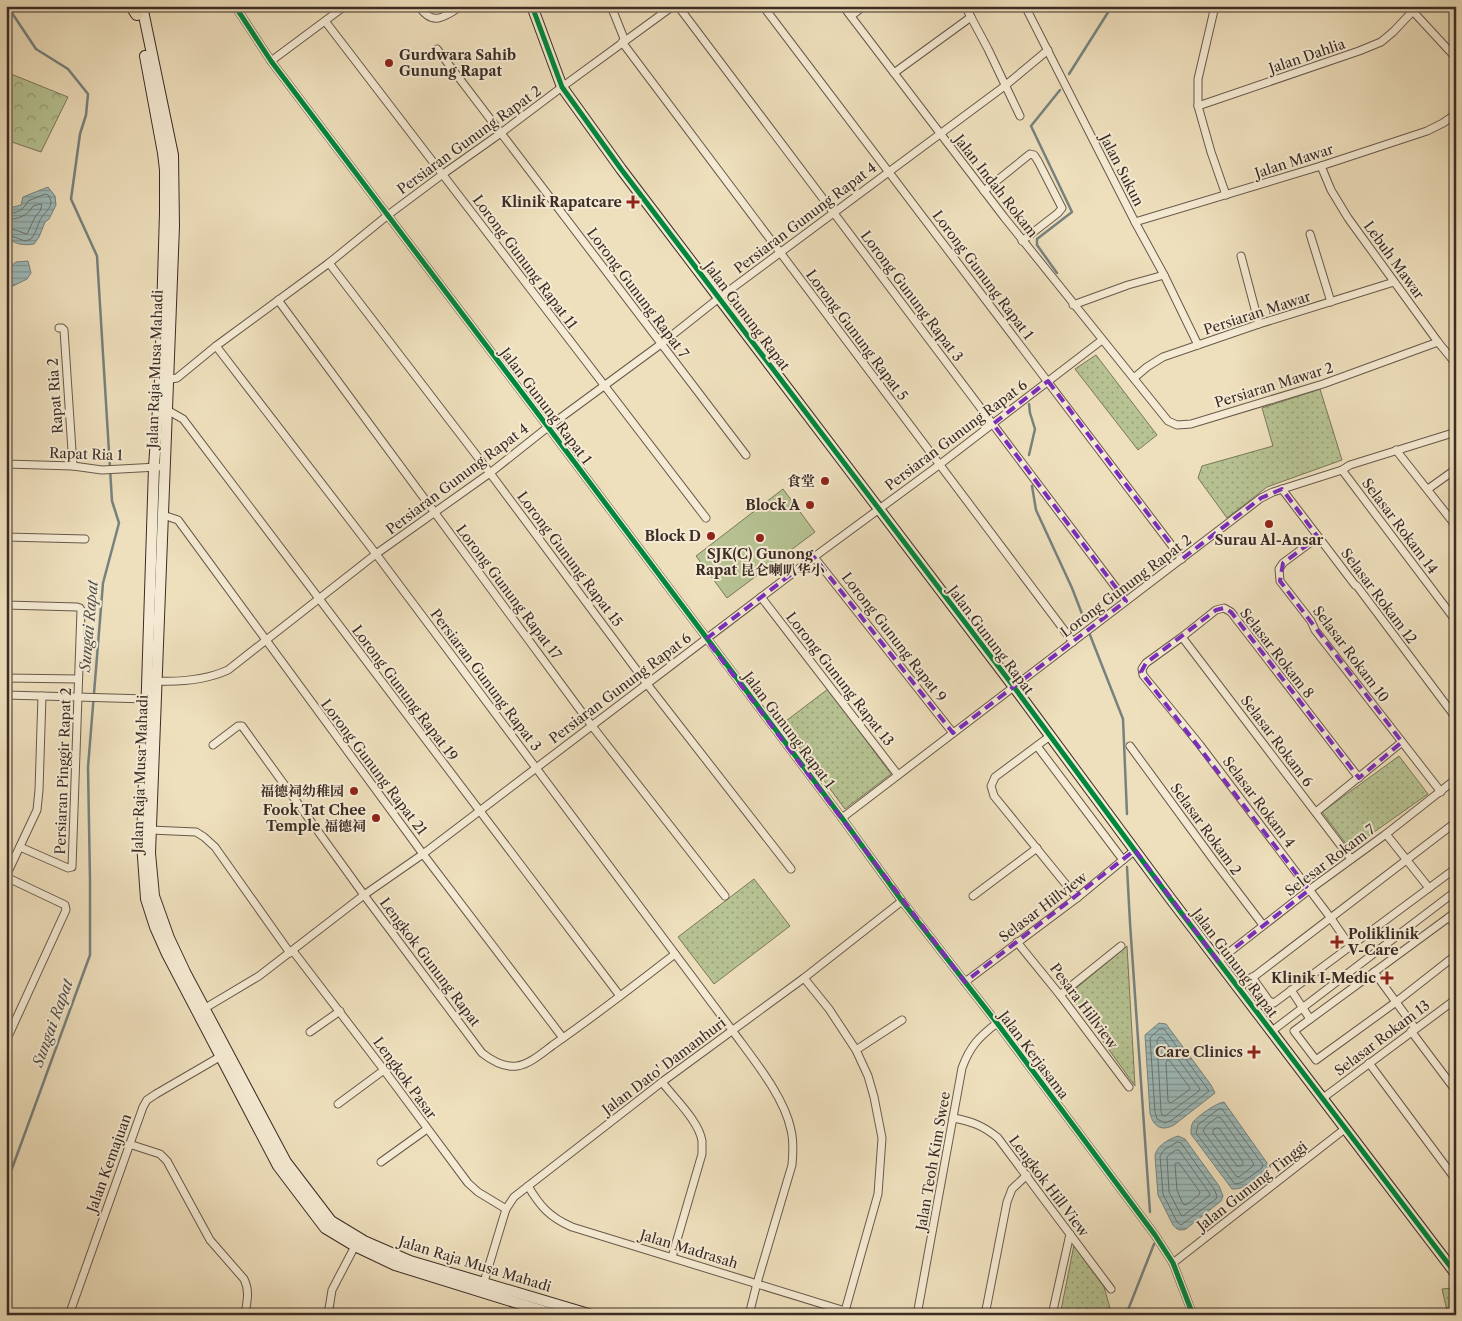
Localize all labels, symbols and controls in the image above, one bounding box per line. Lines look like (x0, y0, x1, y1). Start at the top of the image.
street label: Jalan Dahlia (1265, 34, 1348, 78)
place label: Gurdwara Sahib Gunung Rapat (399, 46, 516, 80)
marker: Gurdwara Sahib Gunung Rapat (383, 57, 395, 69)
street label: Persiaran Gunung Rapat 2 (393, 82, 545, 198)
street label: Jalan Indah Rokam (949, 129, 1042, 241)
street label: Jalan Sukun (1095, 129, 1148, 209)
street label: Jalan Mawar (1250, 140, 1336, 183)
street label: Persiaran Gunung Rapat 4 (730, 159, 880, 277)
street label: Lorong Gunung Rapat 11 (469, 191, 581, 333)
place label: Klinik Rapatcare (501, 193, 622, 211)
marker: Klinik Rapatcare (626, 195, 640, 209)
street label: Lorong Gunung Rapat 1 (928, 207, 1038, 343)
street label: Lebuh Mawar (1360, 217, 1428, 303)
street label: Lorong Gunung Rapat 7 (583, 224, 693, 362)
street label: Lorong Gunung Rapat 3 (857, 227, 967, 365)
street label: Jalan Gunung Rapat (699, 256, 794, 374)
street label: Lorong Gunung Rapat 5 (802, 266, 912, 404)
street label: Persiaran Mawar (1201, 287, 1313, 339)
street label: Jalan Raja Musa Mahadi (143, 289, 167, 451)
street label: Jalan Gunung Rapat 1 (495, 342, 596, 468)
street label: Rapat Ria 2 (43, 358, 67, 434)
street label: Persiaran Mawar 2 (1213, 358, 1335, 412)
street label: Persiaran Gunung Rapat 6 (881, 376, 1031, 494)
street label: Persiaran Gunung Rapat 4 (382, 420, 532, 538)
street label: Rapat Ria 1 (49, 444, 123, 464)
place label: 食堂 (787, 472, 815, 490)
marker: 食堂 (819, 475, 831, 487)
street label: Selasar Rokam 14 (1358, 475, 1442, 577)
street label: Lorong Gunung Rapat 15 (513, 488, 627, 630)
place label: Block A (745, 496, 801, 514)
marker: Block A (804, 499, 816, 511)
marker: Surau Al-Ansar (1263, 518, 1275, 530)
street label: Lorong Gunung Rapat 17 (452, 521, 566, 663)
place label: Block D (644, 527, 701, 545)
marker: Block D (705, 530, 717, 542)
street label: Lorong Gunung Rapat 2 (1057, 531, 1195, 641)
place label: Surau Al-Ansar (1215, 531, 1324, 549)
marker: SJK(C) Gunong Rapat 昆仑喇叭华小 (754, 532, 766, 544)
place label: SJK(C) Gunong Rapat 昆仑喇叭华小 (695, 545, 825, 579)
street label: Selasar Rokam 12 (1337, 545, 1421, 647)
street label: Lorong Gunung Rapat 9 (838, 569, 950, 705)
water label: Sungai Rapat (75, 579, 102, 674)
street label: Jalan Gunung Rapat (943, 580, 1038, 698)
street label: Selasar Rokam 10 (1309, 602, 1393, 706)
street label: Selasar Rokam 8 (1236, 604, 1318, 702)
street label: Persiaran Gunung Rapat 3 (427, 605, 545, 755)
street label: Lorong Gunung Rapat 13 (782, 608, 898, 750)
street label: Lorong Gunung Rapat 19 (348, 621, 462, 765)
street label: Persiaran Gunung Rapat 6 (545, 629, 695, 747)
street label: Jalan Gunung Rapat 1 (738, 666, 839, 792)
street label: Persiaran Pinggir Rapat 2 (51, 687, 75, 855)
street label: Selasar Rokam 6 (1237, 692, 1317, 790)
street label: Jalan Raja Musa Mahadi (128, 694, 152, 856)
street label: Lorong Gunung Rapat 21 (317, 696, 431, 839)
street label: Selasar Rokam 4 (1219, 753, 1299, 851)
street label: Selasar Rokam 2 (1167, 779, 1245, 879)
place label: 福德祠幼稚园 (260, 782, 344, 800)
marker: 福德祠幼稚园 (348, 785, 360, 797)
place label: Fook Tat Chee Temple 福德祠 (263, 801, 366, 835)
marker: Fook Tat Chee Temple 福德祠 (370, 812, 382, 824)
street label: Selesar Rokam 7 (1281, 820, 1379, 900)
street label: Selasar Hillview (995, 868, 1091, 946)
street label: Lengkok Gunung Rapat (376, 894, 484, 1030)
street label: Jalan Gunung Rapat (1187, 903, 1282, 1021)
place label: Poliklinik V-Care (1347, 925, 1420, 959)
marker: Poliklinik V-Care (1330, 935, 1344, 949)
street label: Pesara Hillview (1046, 960, 1122, 1053)
place label: Klinik I-Medic (1271, 969, 1376, 987)
marker: Klinik I-Medic (1380, 971, 1394, 985)
water label: Sungai Rapat (28, 976, 77, 1070)
street label: Selasar Rokam 13 (1331, 996, 1433, 1080)
street label: Jalan Kerjasama (994, 1006, 1073, 1103)
street label: Jalan Dato' Damanhuri (597, 1014, 729, 1120)
street label: Lengkok Pasar (369, 1034, 441, 1122)
place label: Care Clinics (1155, 1043, 1243, 1061)
marker: Care Clinics (1247, 1045, 1261, 1059)
street label: Jalan Teoh Kim Swee (912, 1090, 954, 1234)
street label: Jalan Kemajuan (82, 1111, 135, 1217)
street label: Lengkok Hill View (1005, 1132, 1093, 1241)
street label: Jalan Gunung Tinggi (1192, 1137, 1311, 1236)
street label: Jalan Madrasah (636, 1225, 740, 1273)
street label: Jalan Raja Musa Mahadi (395, 1232, 554, 1296)

